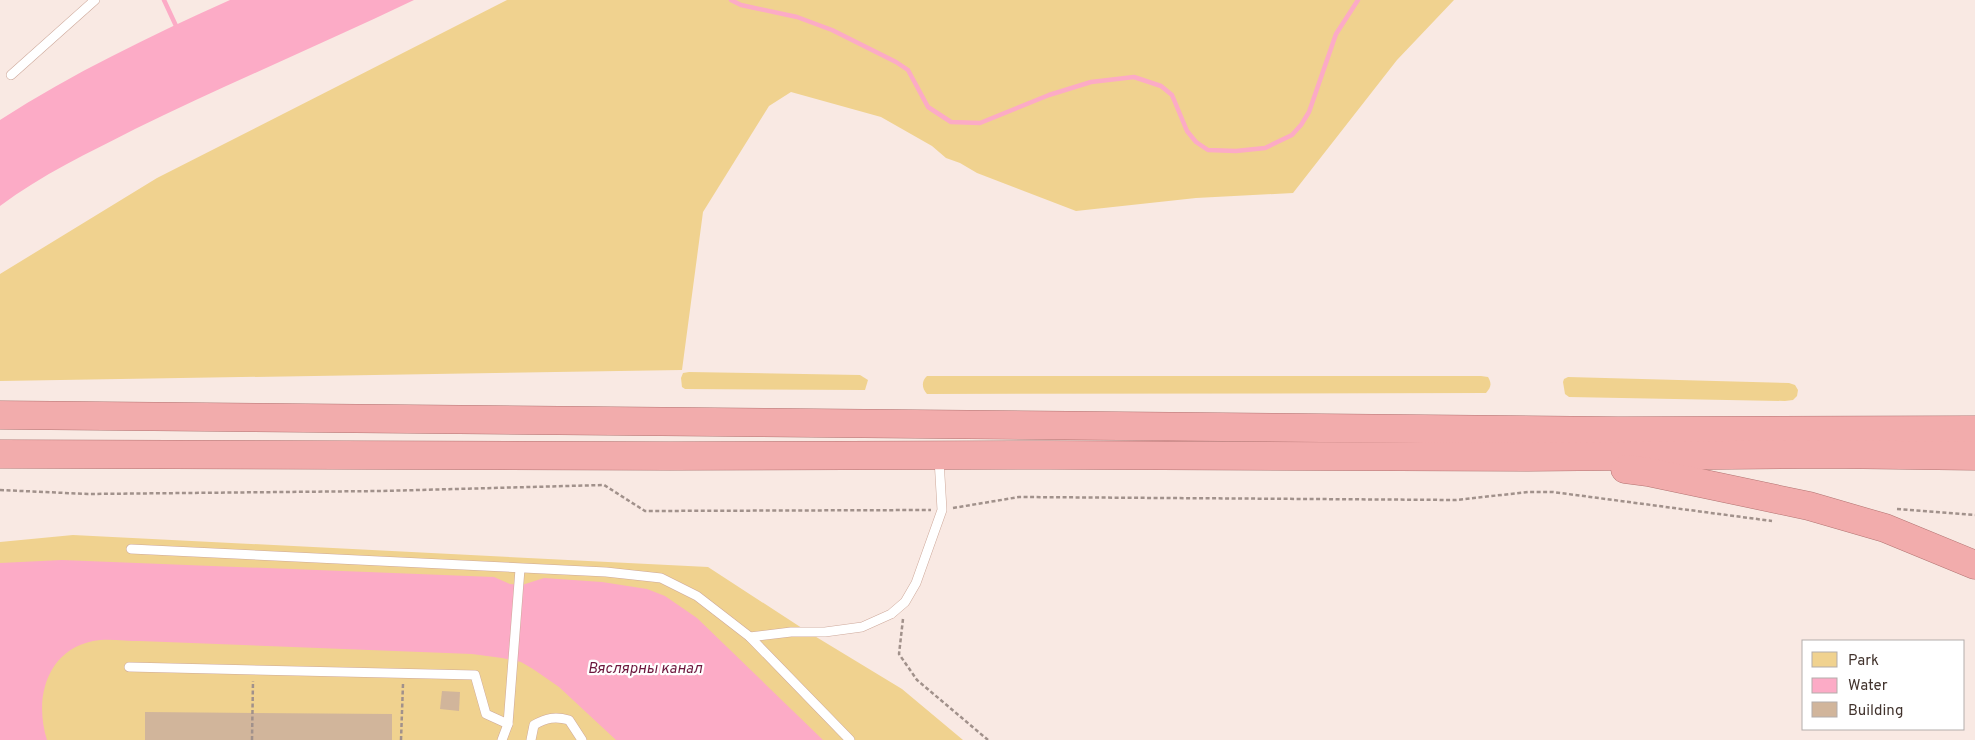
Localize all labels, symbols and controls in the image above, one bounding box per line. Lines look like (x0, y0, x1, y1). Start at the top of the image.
legend (1802, 640, 1965, 730)
text: Park (1848, 652, 1879, 671)
water label: Вяслярны канал (588, 660, 703, 679)
text: Water (1848, 677, 1888, 696)
text: Building (1848, 702, 1903, 721)

